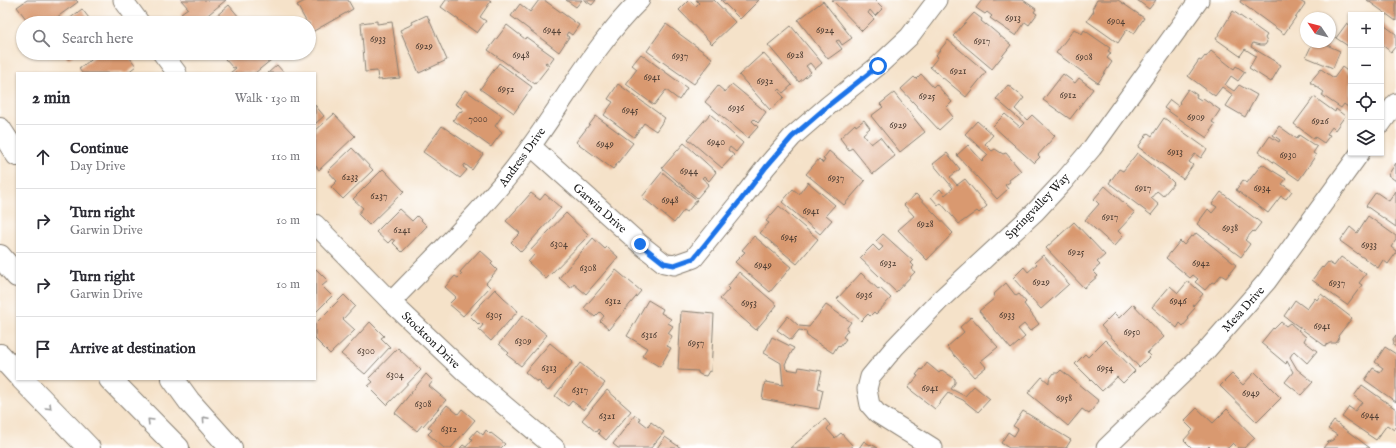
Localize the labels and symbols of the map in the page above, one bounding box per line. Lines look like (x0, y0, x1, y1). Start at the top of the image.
house number: 6913 (1005, 12, 1021, 25)
north arrow (1300, 12, 1336, 48)
house number: 6904 (1107, 15, 1125, 28)
house number: 6944 (543, 24, 561, 37)
house number: 6924 (816, 24, 834, 37)
house number: 6933 (370, 33, 386, 46)
house number: 6917 (974, 35, 991, 48)
house number: 6929 (415, 40, 433, 53)
house number: 6948 (512, 49, 530, 62)
house number: 6928 (786, 49, 804, 62)
house number: 6937 (672, 50, 689, 63)
house number: 6908 (1075, 51, 1093, 64)
route start (869, 57, 887, 75)
house number: 6921 (949, 65, 967, 78)
house number: 6941 (643, 71, 661, 84)
house number: 6932 (756, 75, 774, 88)
house number: 6952 (498, 83, 515, 96)
house number: 6912 (1060, 89, 1077, 102)
house number: 6925 (919, 90, 936, 103)
house number: 6936 (728, 102, 745, 115)
house number: 6945 (621, 104, 639, 117)
house number: 6909 (1187, 111, 1205, 124)
house number: 7000 (468, 113, 488, 126)
house number: 6926 (1311, 115, 1330, 128)
house number: 6929 (889, 119, 907, 132)
street label: Andress Drive (495, 124, 549, 191)
house number: 6940 (707, 136, 725, 149)
house number: 6949 (596, 138, 614, 151)
house number: 6913 (1167, 146, 1183, 159)
house number: 6930 (1279, 149, 1297, 162)
house number: 6944 (680, 165, 698, 178)
street label: Springvalley Way (1002, 170, 1073, 243)
house number: 6233 (342, 171, 358, 184)
house number: 6937 (828, 172, 845, 185)
street label: Garwin Drive (570, 180, 630, 237)
house number: 6917 (1135, 182, 1152, 195)
house number: 6934 (1253, 182, 1271, 195)
house number: 6237 (370, 190, 388, 203)
house number: 6948 (661, 194, 679, 207)
house number: 6941 (802, 205, 820, 218)
house number: 6917 (1102, 211, 1119, 224)
house number: 6928 (916, 218, 934, 231)
house number: 6938 (1222, 222, 1238, 235)
house number: 6241 (393, 224, 411, 237)
house number: 6945 (780, 231, 798, 244)
route end (631, 235, 649, 253)
house number: 6304 (550, 238, 568, 251)
house number: 6933 (1361, 239, 1377, 252)
house number: 6925 (1068, 246, 1085, 259)
house number: 6932 (879, 257, 897, 270)
house number: 6942 (1192, 257, 1210, 270)
house number: 6949 (754, 259, 772, 272)
house number: 6308 (580, 262, 596, 275)
house number: 6929 (1032, 276, 1050, 289)
house number: 6937 (1329, 277, 1346, 290)
street label: Mesa Drive (1219, 283, 1268, 335)
house number: 6936 (856, 289, 873, 302)
house number: 6312 (605, 295, 621, 308)
house number: 6946 (1169, 295, 1188, 308)
house number: 6953 (741, 297, 757, 310)
street label: Stockton Drive (398, 309, 463, 372)
house number: 6305 (486, 309, 503, 322)
house number: 6933 (999, 309, 1015, 322)
house number: 6941 (1313, 320, 1331, 333)
house number: 6950 (1123, 326, 1141, 339)
house number: 6316 (641, 329, 658, 342)
house number: 6309 (514, 335, 532, 348)
house number: 6957 (688, 337, 705, 350)
house number: 6300 (357, 345, 375, 358)
house number: 6313 (541, 362, 557, 375)
house number: 6954 (1096, 362, 1114, 375)
house number: 6304 (386, 369, 404, 382)
house number: 6941 (921, 382, 939, 395)
house number: 6317 (572, 384, 589, 397)
house number: 6949 (1242, 387, 1260, 400)
house number: 6958 (1056, 392, 1072, 405)
house number: 6308 (415, 398, 431, 411)
one-way arrow (44, 402, 52, 410)
house number: 6944 (1361, 409, 1379, 422)
house number: 6321 (599, 410, 615, 423)
one-way arrow (203, 416, 210, 424)
one-way arrow (147, 418, 155, 425)
house number: 6312 (441, 423, 457, 436)

